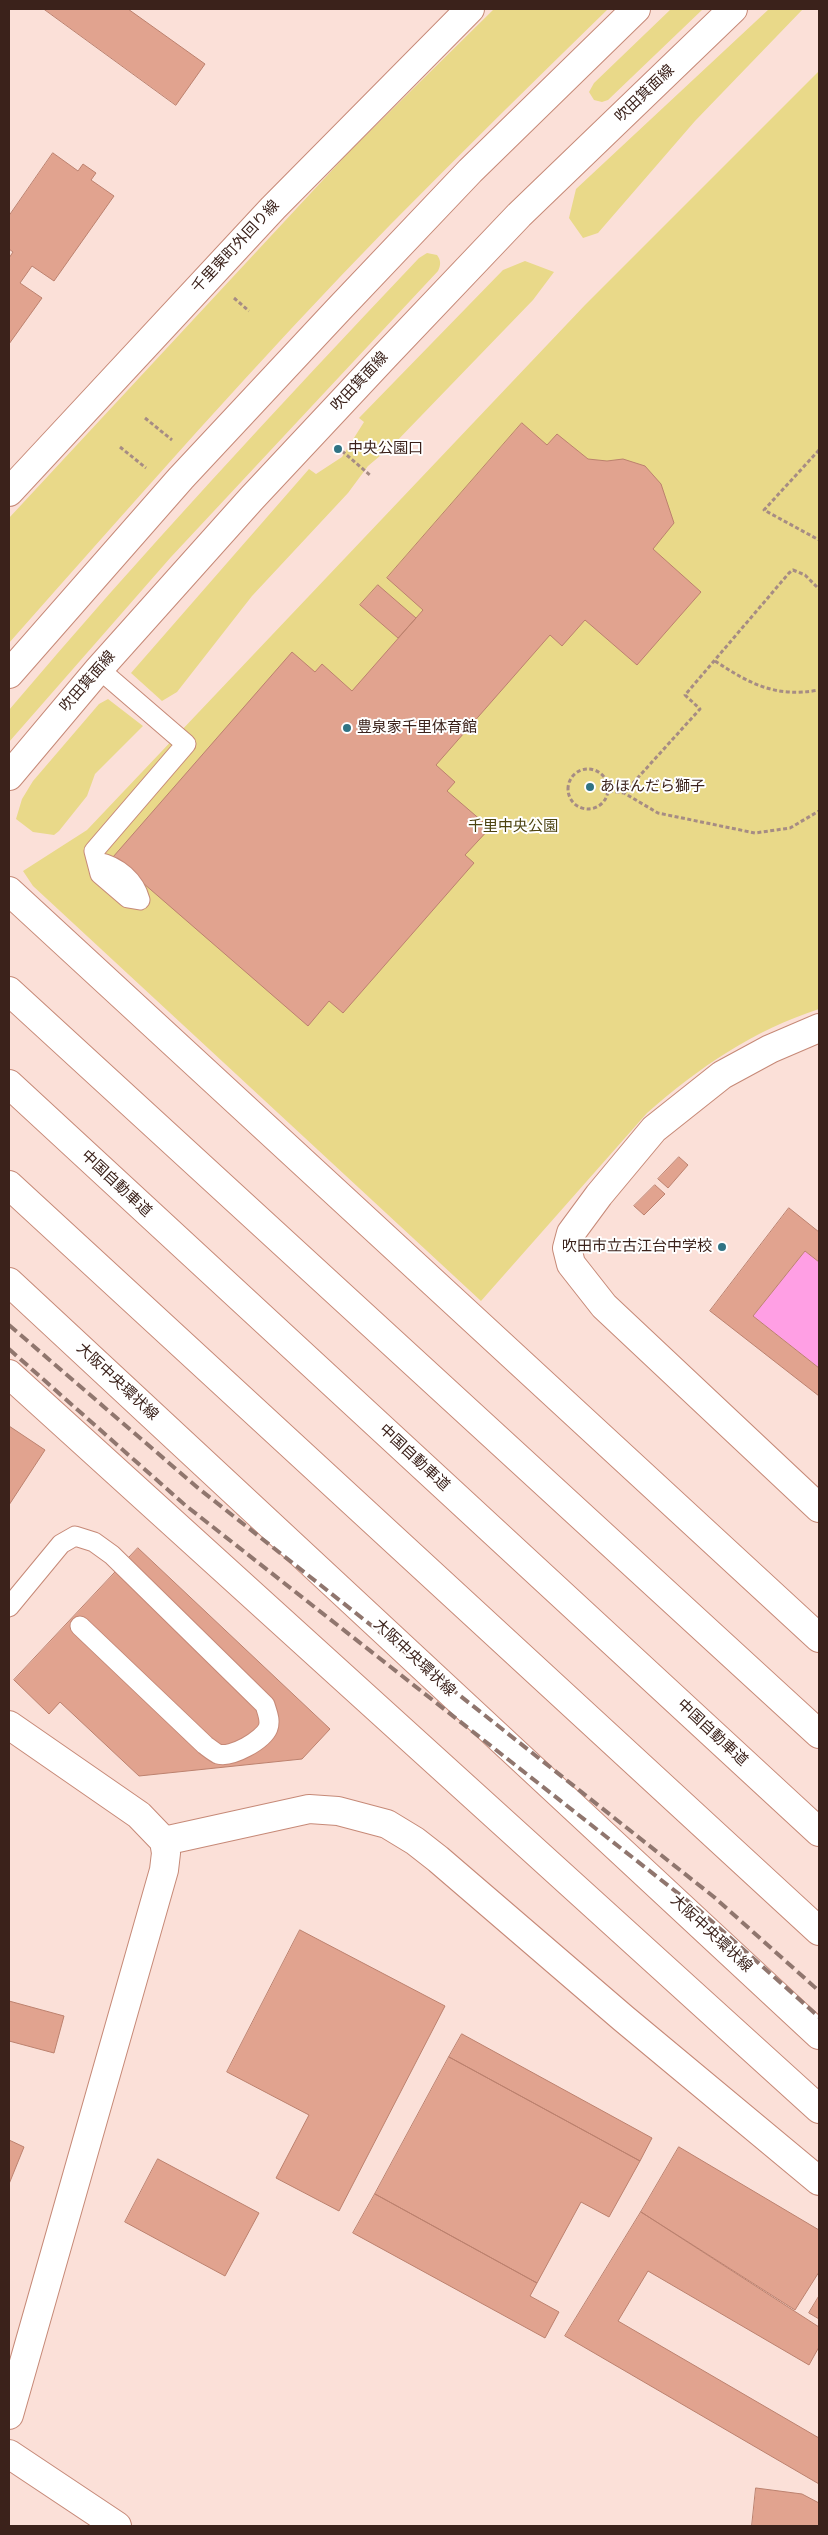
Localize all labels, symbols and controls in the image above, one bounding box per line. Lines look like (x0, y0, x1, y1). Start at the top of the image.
street label: 吹田箕面線 (612, 61, 678, 127)
street label: 千里東町外回り線 (188, 197, 284, 297)
street label: 吹田箕面線 (328, 348, 392, 416)
place label: 中央公園口 (348, 440, 423, 458)
marker: 中央公園口 (332, 443, 344, 455)
street label: 吹田箕面線 (57, 648, 119, 716)
place label: 豊泉家千里体育館 (357, 719, 477, 737)
marker: 豊泉家千里体育館 (341, 722, 353, 734)
place label: あほんだら獅子 (600, 778, 705, 796)
marker: あほんだら獅子 (584, 781, 596, 793)
park label: 千里中央公園 (468, 818, 558, 836)
street label: 中国自動車道 (77, 1147, 155, 1221)
place label: 吹田市立古江台中学校 (562, 1238, 712, 1256)
marker: 吹田市立古江台中学校 (716, 1241, 728, 1253)
street label: 大阪中央環状線 (72, 1340, 162, 1424)
street label: 中国自動車道 (375, 1421, 453, 1495)
street label: 大阪中央環状線 (369, 1616, 459, 1700)
street label: 中国自動車道 (673, 1696, 751, 1770)
street label: 大阪中央環状線 (666, 1892, 756, 1976)

